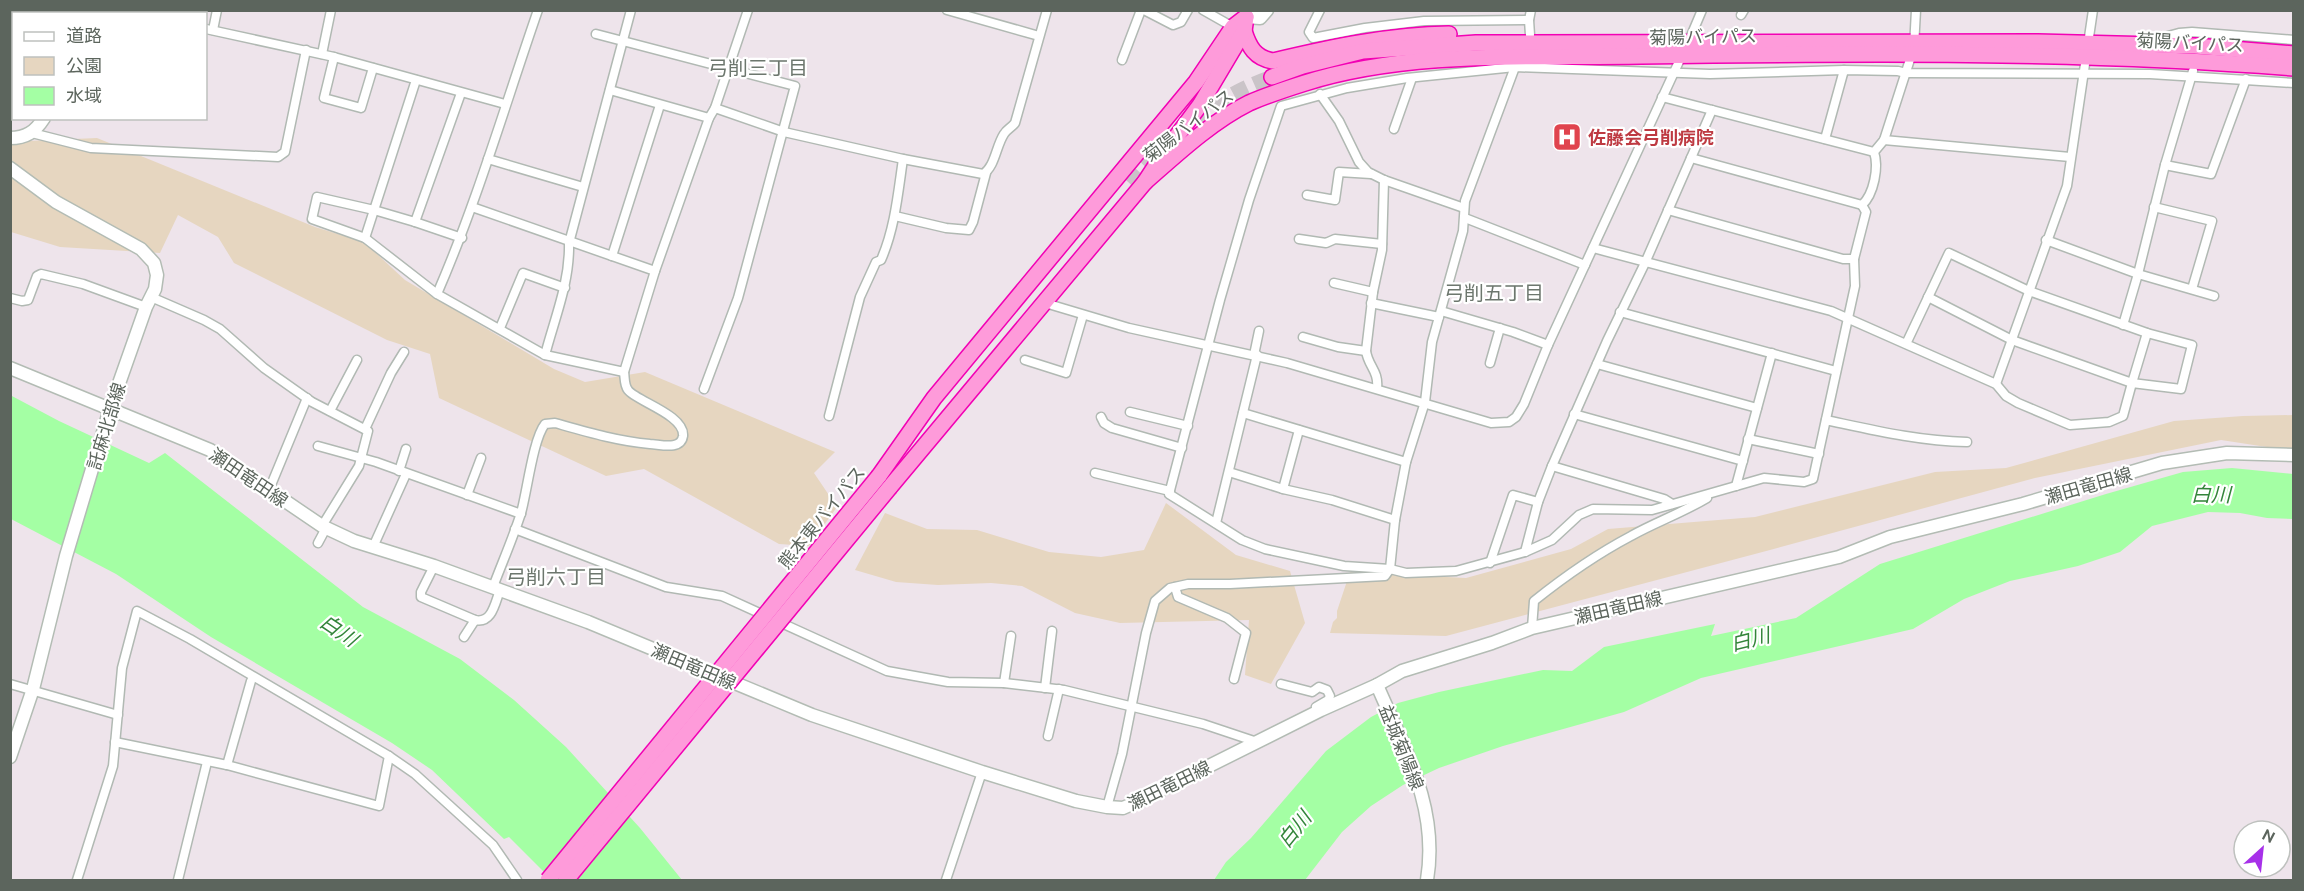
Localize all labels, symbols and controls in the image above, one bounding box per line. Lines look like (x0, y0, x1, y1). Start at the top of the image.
legend (12, 12, 207, 120)
text: 道路 (66, 25, 102, 45)
street label: 菊陽バイパス (1649, 25, 1757, 47)
street label: 菊陽バイパス (2136, 29, 2244, 55)
text: 公園 (66, 55, 102, 75)
district label: 弓削三丁目 (708, 56, 808, 79)
text: 水域 (66, 85, 102, 105)
street label: 菊陽バイパス (1139, 85, 1237, 165)
hospital icon: 佐藤会弓削病院 (1551, 121, 1583, 153)
place label: 佐藤会弓削病院 (1588, 127, 1714, 147)
district label: 弓削五丁目 (1444, 281, 1544, 304)
street label: 託麻北部線 (83, 380, 129, 472)
street label: 瀬田竜田線 (206, 444, 292, 510)
street label: 熊本東バイパス (774, 462, 868, 572)
street label: 瀬田竜田線 (2042, 463, 2134, 507)
water label: 白川 (2191, 482, 2233, 506)
district label: 弓削六丁目 (506, 565, 606, 588)
street label: 瀬田竜田線 (1572, 587, 1664, 627)
water label: 白川 (316, 609, 364, 652)
water label: 白川 (1728, 623, 1774, 655)
street label: 瀬田竜田線 (649, 639, 739, 693)
street label: 益城菊陽線 (1376, 702, 1428, 792)
street label: 瀬田竜田線 (1124, 756, 1214, 814)
water label: 白川 (1272, 805, 1317, 852)
north arrow (2232, 819, 2292, 879)
text: N (2259, 825, 2278, 846)

